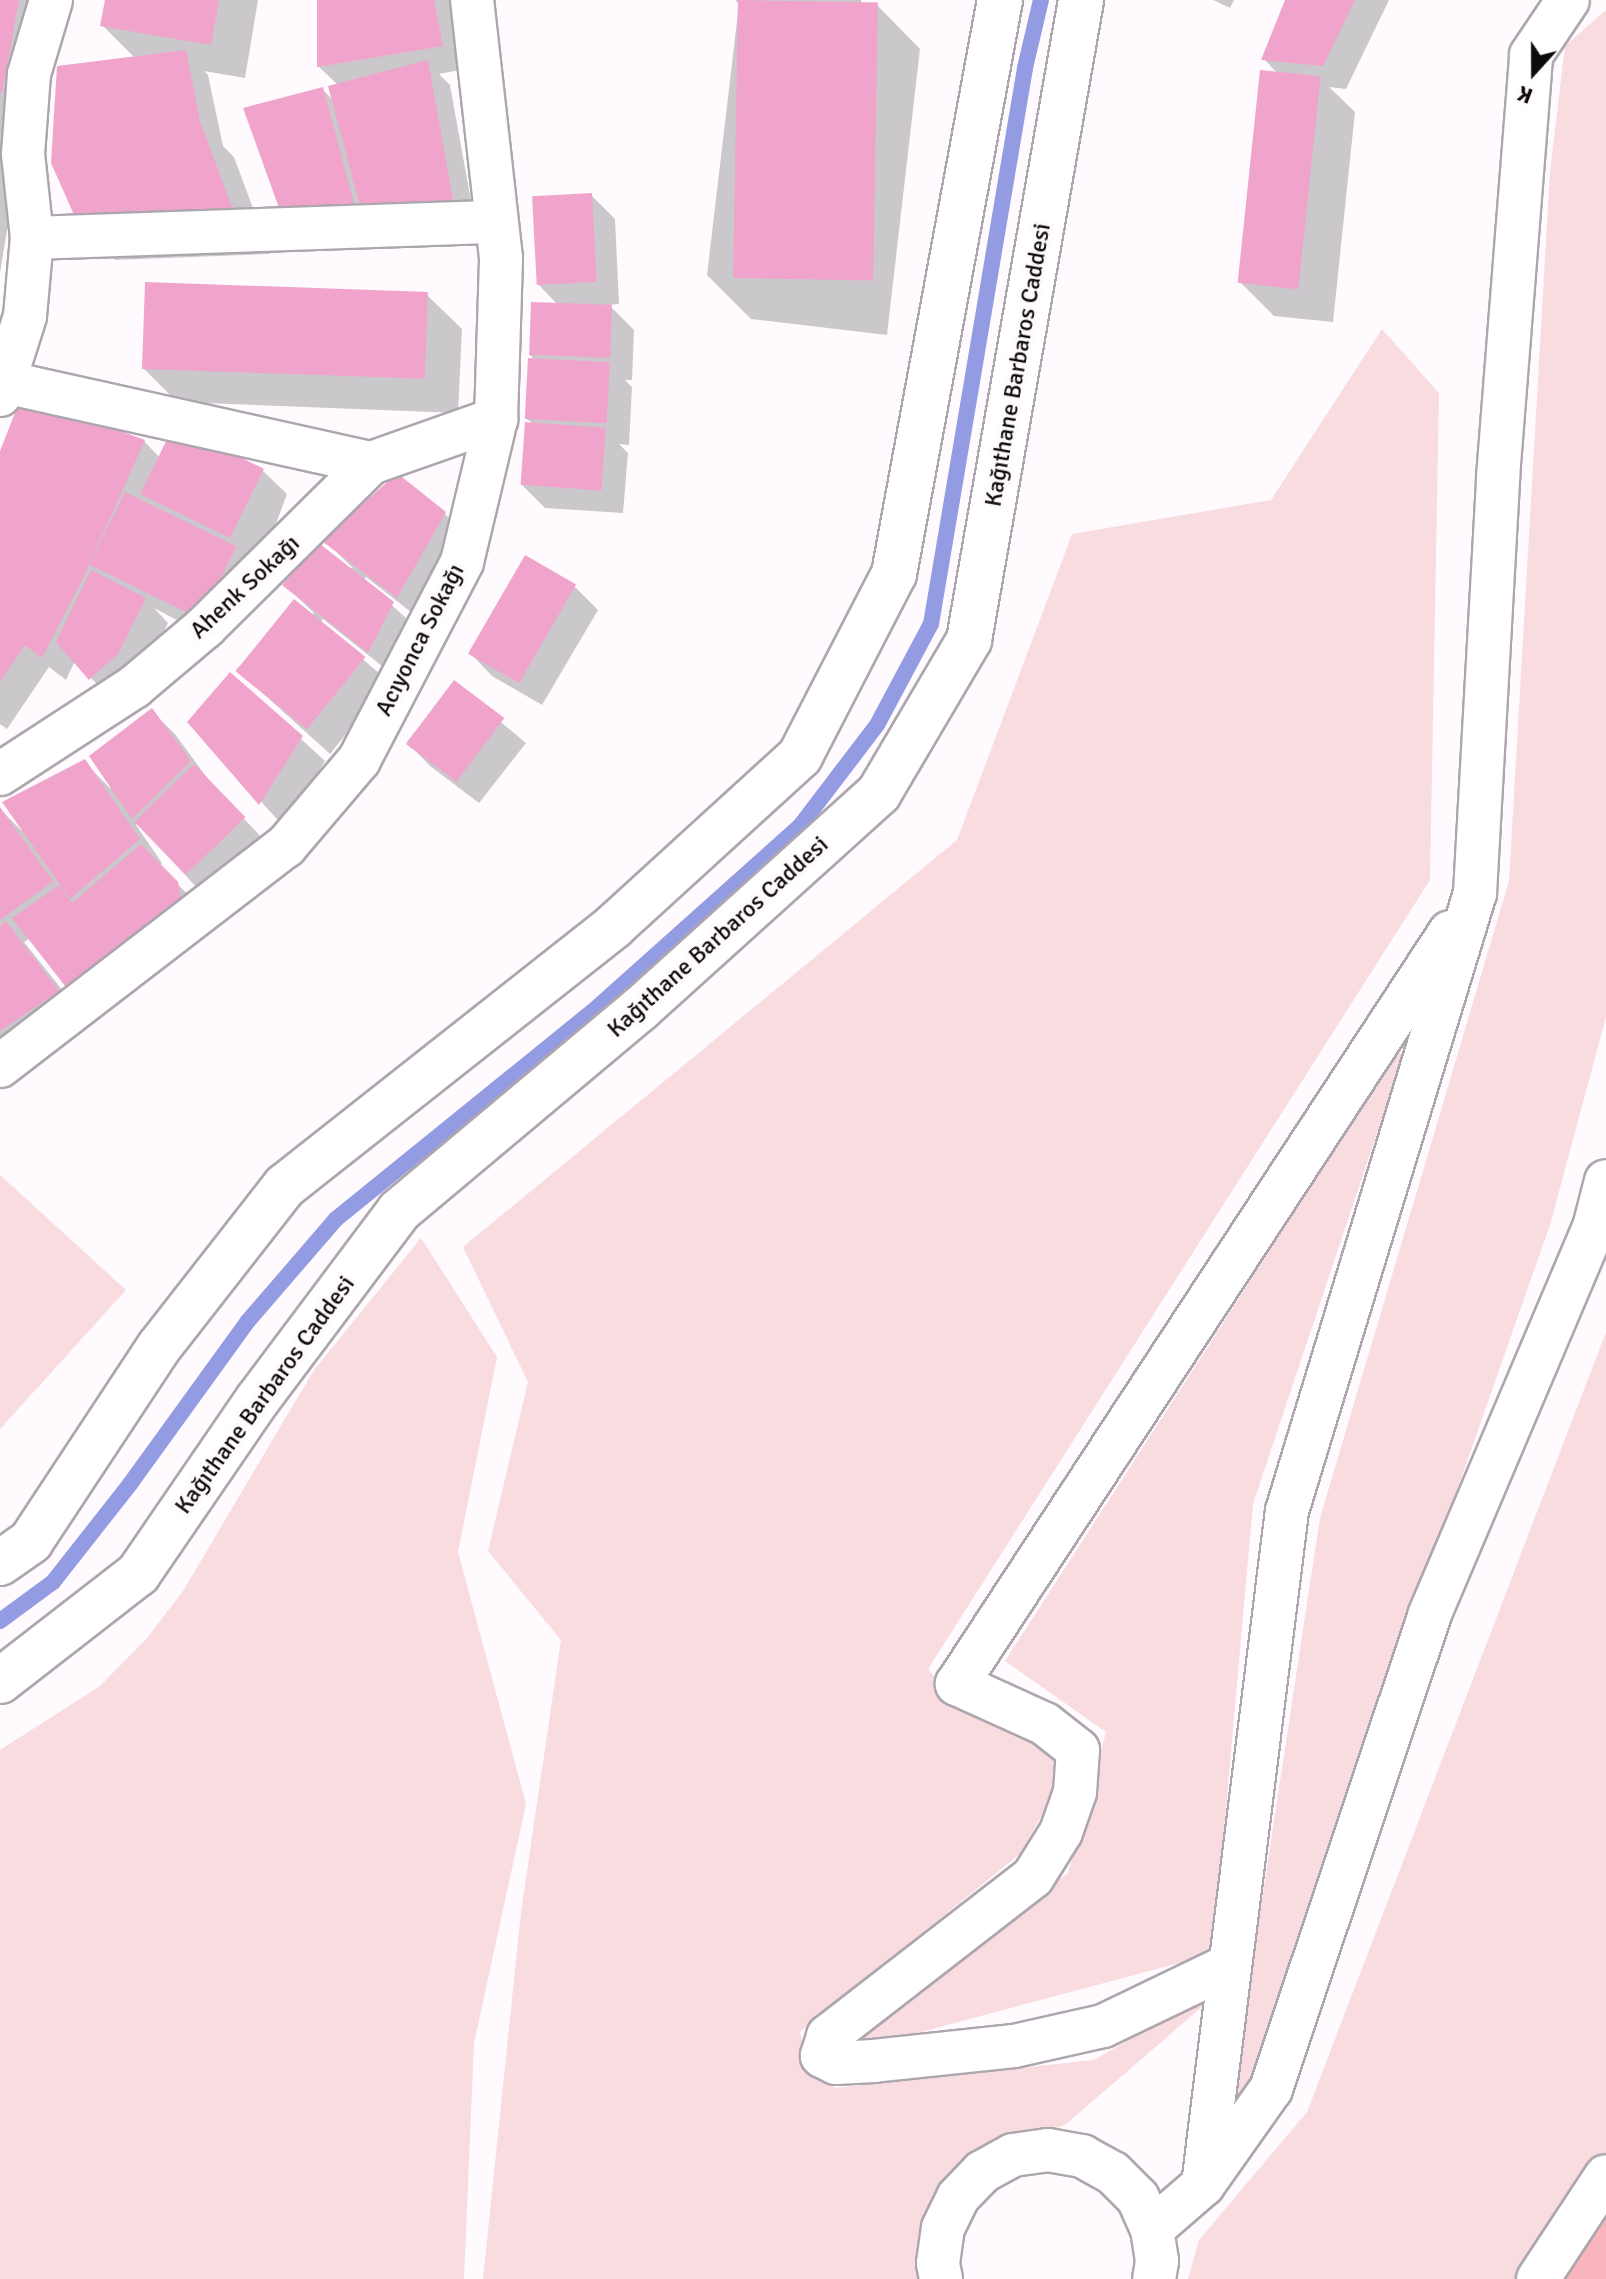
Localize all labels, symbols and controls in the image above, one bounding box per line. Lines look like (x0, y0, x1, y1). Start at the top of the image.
north arrow (1494, 32, 1574, 112)
text: K (1514, 80, 1536, 110)
street label: Kağıthane Barbaros Caddesi (979, 221, 1057, 509)
street label: Ahenk Sokağı (184, 529, 306, 645)
street label: Acıyonca Sokağı (369, 559, 471, 721)
street label: Kağıthane Barbaros Caddesi (602, 830, 834, 1044)
street label: Kağıthane Barbaros Caddesi (169, 1270, 361, 1520)

